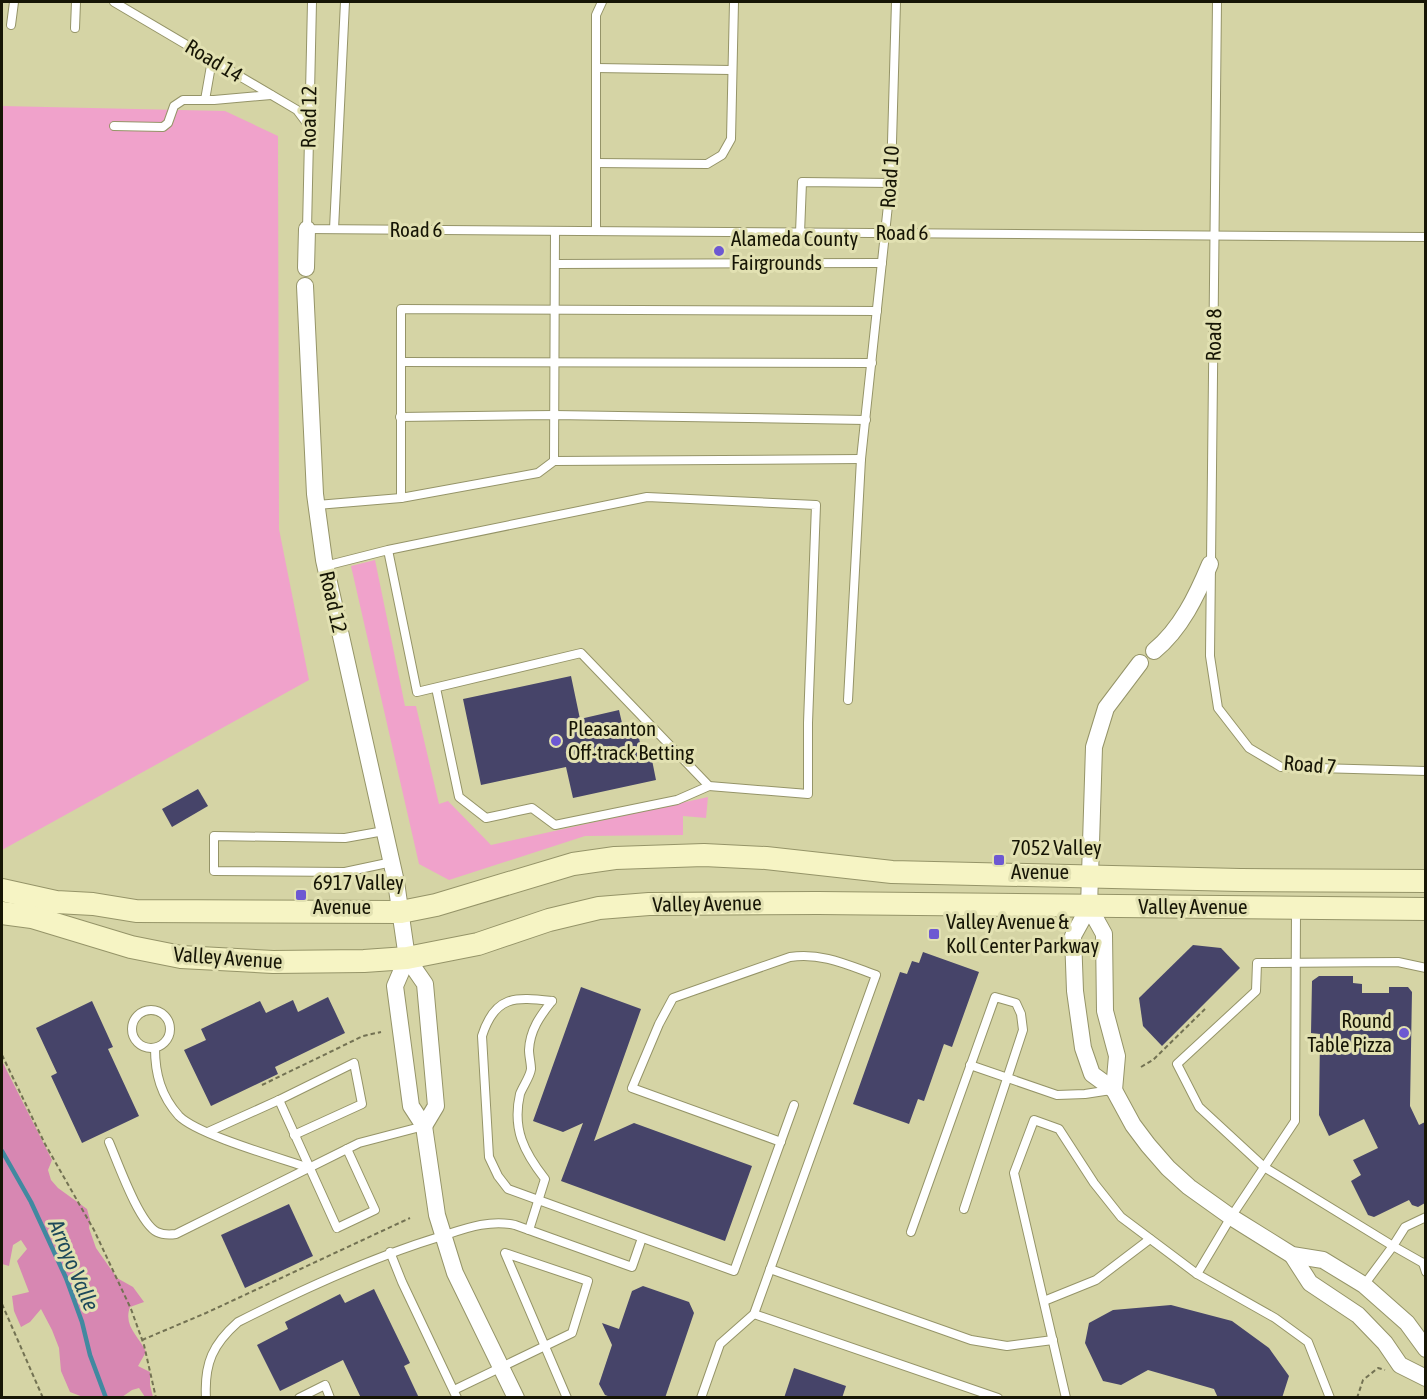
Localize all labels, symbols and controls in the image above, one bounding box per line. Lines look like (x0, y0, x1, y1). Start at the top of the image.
street label: Road 14 (181, 34, 248, 87)
street label: Road 12 (295, 85, 321, 149)
street label: Road 10 (875, 145, 903, 209)
street label: Road 6 (390, 217, 443, 241)
street label: Road 6 (876, 220, 929, 244)
place label: Alameda County Fairgrounds (731, 226, 858, 274)
marker: Alameda County Fairgrounds (712, 244, 726, 258)
street label: Road 8 (1201, 308, 1225, 362)
street label: Road 12 (315, 569, 353, 635)
place label: Pleasanton Off-track Betting (568, 716, 694, 764)
marker: Pleasanton Off-track Betting (549, 734, 563, 748)
street label: Road 7 (1283, 750, 1337, 778)
place label: 7052 Valley Avenue (1011, 835, 1102, 883)
marker: 7052 Valley Avenue (992, 853, 1006, 867)
place label: 6917 Valley Avenue (313, 870, 404, 918)
marker: 6917 Valley Avenue (294, 888, 308, 902)
street label: Valley Avenue (652, 890, 762, 916)
street label: Valley Avenue (1138, 894, 1248, 918)
place label: Valley Avenue & Koll Center Parkway (946, 909, 1100, 957)
marker: Valley Avenue & Koll Center Parkway (927, 927, 941, 941)
street label: Valley Avenue (173, 941, 283, 973)
place label: Round Table Pizza (1307, 1008, 1392, 1056)
marker: Round Table Pizza (1397, 1026, 1411, 1040)
water label: Arroyo Valle (43, 1214, 105, 1315)

